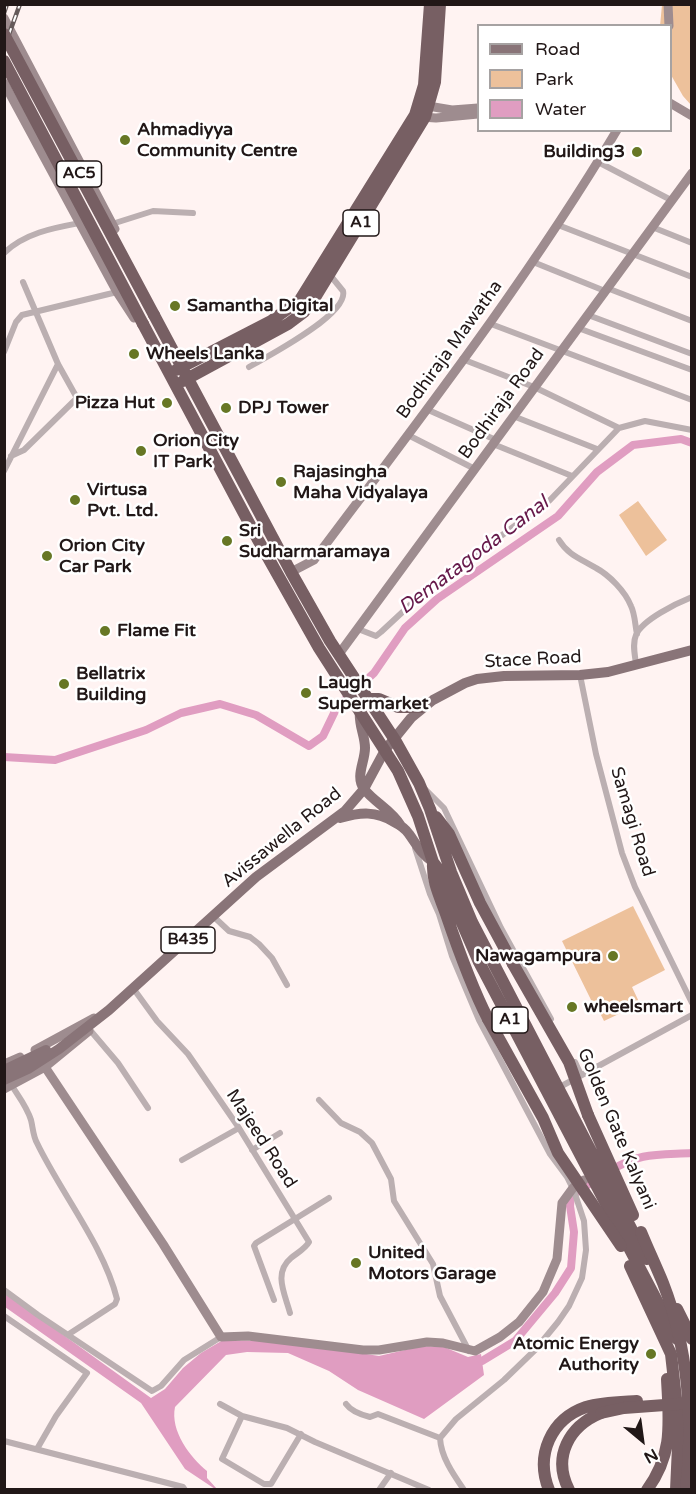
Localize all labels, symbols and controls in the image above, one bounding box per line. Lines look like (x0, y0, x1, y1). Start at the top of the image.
legend (477, 24, 672, 132)
text: Road (535, 38, 580, 60)
text: Park (535, 68, 573, 90)
text: Water (535, 98, 586, 120)
place label: Ahmadiyya Community Centre (137, 119, 298, 162)
marker: Ahmadiyya Community Centre (118, 133, 132, 147)
place label: Building3 (543, 141, 625, 163)
marker: Building3 (630, 145, 644, 159)
road number: AC5 (56, 161, 101, 187)
road number: A1 (343, 210, 379, 236)
street label: Bodhiraja Mawatha (393, 277, 507, 423)
place label: Samantha Digital (187, 295, 333, 317)
marker: Samantha Digital (168, 299, 182, 313)
place label: Wheels Lanka (146, 343, 265, 365)
street label: Bodhiraja Road (455, 344, 549, 464)
marker: Wheels Lanka (127, 347, 141, 361)
place label: Pizza Hut (75, 392, 155, 414)
marker: Pizza Hut (160, 396, 174, 410)
place label: DPJ Tower (238, 397, 329, 419)
marker: DPJ Tower (219, 401, 233, 415)
place label: Orion City IT Park (153, 430, 239, 472)
marker: Orion City IT Park (134, 444, 148, 458)
place label: Rajasingha Maha Vidyalaya (293, 461, 428, 504)
marker: Rajasingha Maha Vidyalaya (274, 475, 288, 489)
place label: Virtusa Pvt. Ltd. (87, 479, 158, 522)
water label: Dematagoda Canal (394, 492, 554, 620)
marker: Virtusa Pvt. Ltd. (68, 493, 82, 507)
place label: Sri Sudharmaramaya (239, 520, 390, 562)
marker: Sri Sudharmaramaya (220, 534, 234, 548)
place label: Orion City Car Park (59, 535, 145, 578)
marker: Orion City Car Park (40, 549, 54, 563)
place label: Flame Fit (117, 620, 196, 642)
marker: Flame Fit (98, 624, 112, 638)
street label: Stace Road (484, 647, 582, 673)
place label: Bellatrix Building (76, 663, 146, 706)
place label: Laugh Supermarket (318, 672, 429, 714)
marker: Bellatrix Building (57, 677, 71, 691)
marker: Laugh Supermarket (299, 686, 313, 700)
street label: Samagi Road (605, 765, 659, 879)
street label: Avissawella Road (218, 783, 346, 893)
road number: B435 (161, 927, 215, 953)
place label: Nawagampura (475, 945, 601, 967)
marker: Nawagampura (606, 949, 620, 963)
place label: wheelsmart (584, 996, 683, 1018)
marker: wheelsmart (565, 1000, 579, 1014)
road number: A1 (492, 1007, 528, 1033)
street label: Golden Gate Kalyani (572, 1045, 660, 1213)
street label: Majeed Road (221, 1085, 301, 1193)
place label: United Motors Garage (368, 1242, 496, 1284)
marker: United Motors Garage (349, 1256, 363, 1270)
place label: Atomic Energy Authority (513, 1333, 639, 1376)
marker: Atomic Energy Authority (644, 1347, 658, 1361)
north arrow (612, 1410, 672, 1470)
text: N (640, 1444, 661, 1468)

